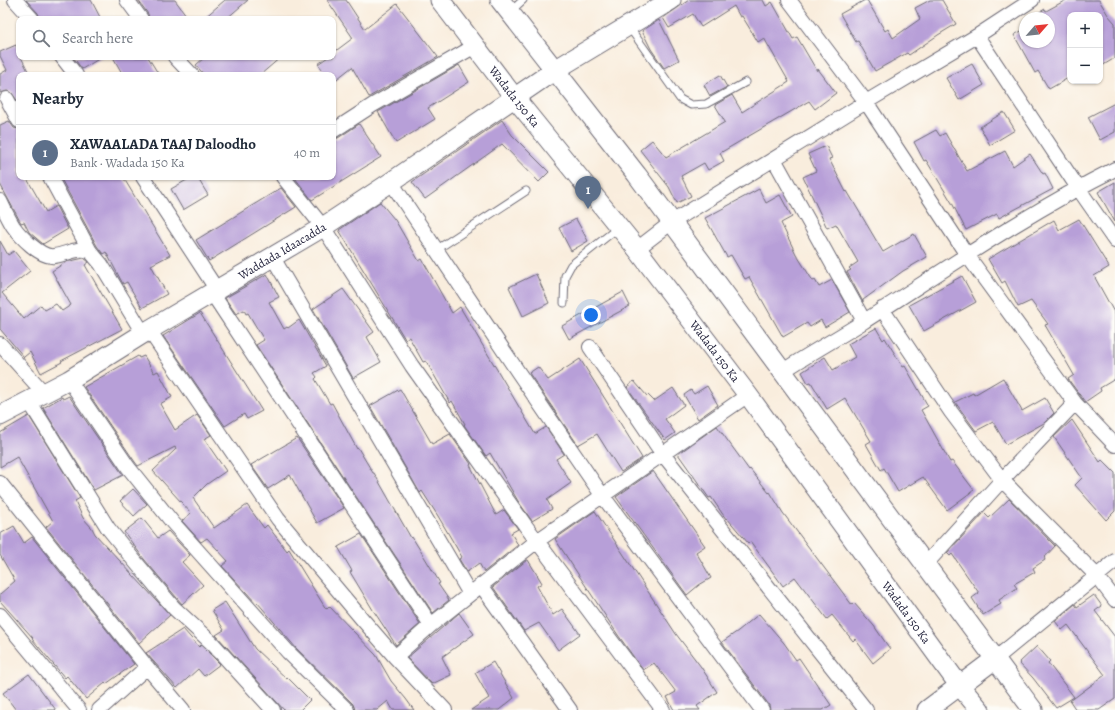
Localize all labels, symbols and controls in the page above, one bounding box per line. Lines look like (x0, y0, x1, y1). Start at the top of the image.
north arrow (1019, 12, 1055, 48)
map controls (1067, 12, 1103, 84)
button: + (1067, 12, 1103, 48)
search box (16, 16, 336, 60)
icon: search (30, 27, 52, 49)
text: Search here (62, 28, 133, 48)
button: − (1067, 48, 1103, 84)
street label: Wadada 150 Ka (485, 62, 544, 131)
text: Nearby (32, 87, 83, 110)
text: XAWAALADA TAAJ Daloodho (70, 134, 256, 154)
text: 1 (43, 144, 47, 161)
text: 40 m (294, 144, 320, 161)
text: Bank · Wadada 150 Ka (70, 154, 185, 171)
pin: 1 (575, 176, 601, 209)
street label: Waddada Idaacadda (234, 219, 330, 284)
your location (581, 305, 601, 325)
street label: Wadada 150 Ka (686, 316, 744, 386)
street label: Wadada 150 Ka (878, 577, 935, 647)

